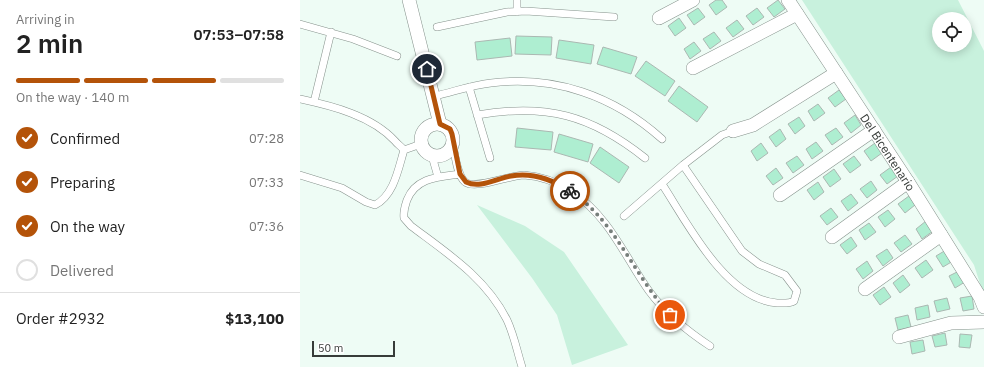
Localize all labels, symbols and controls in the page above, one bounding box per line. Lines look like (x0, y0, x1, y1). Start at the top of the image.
text: Arriving in (16, 11, 75, 28)
map controls (932, 12, 972, 52)
button: locate (932, 12, 972, 52)
text: 07:53–07:58 (194, 25, 284, 44)
text: 2 min (16, 26, 83, 60)
pin (410, 52, 444, 86)
icon: home (416, 58, 438, 80)
text: On the way · 140 m (16, 89, 129, 106)
street label: Del Bicentenario (857, 111, 919, 193)
icon: check (16, 127, 38, 149)
text: Confirmed (50, 129, 120, 148)
text: 07:28 (249, 130, 284, 147)
icon: check (16, 171, 38, 193)
courier (550, 171, 590, 211)
text: Preparing (50, 173, 115, 192)
text: 07:33 (249, 174, 284, 191)
icon: bike (559, 180, 581, 202)
icon: check (16, 215, 38, 237)
text: On the way (50, 217, 125, 236)
text: 07:36 (249, 218, 284, 235)
text: Delivered (50, 261, 114, 280)
pin (653, 298, 687, 332)
icon: bag (659, 304, 681, 326)
text: Order #2932 (16, 309, 105, 328)
text: $13,100 (225, 309, 284, 328)
scale bar (312, 339, 395, 358)
text: 50 m (318, 341, 343, 355)

